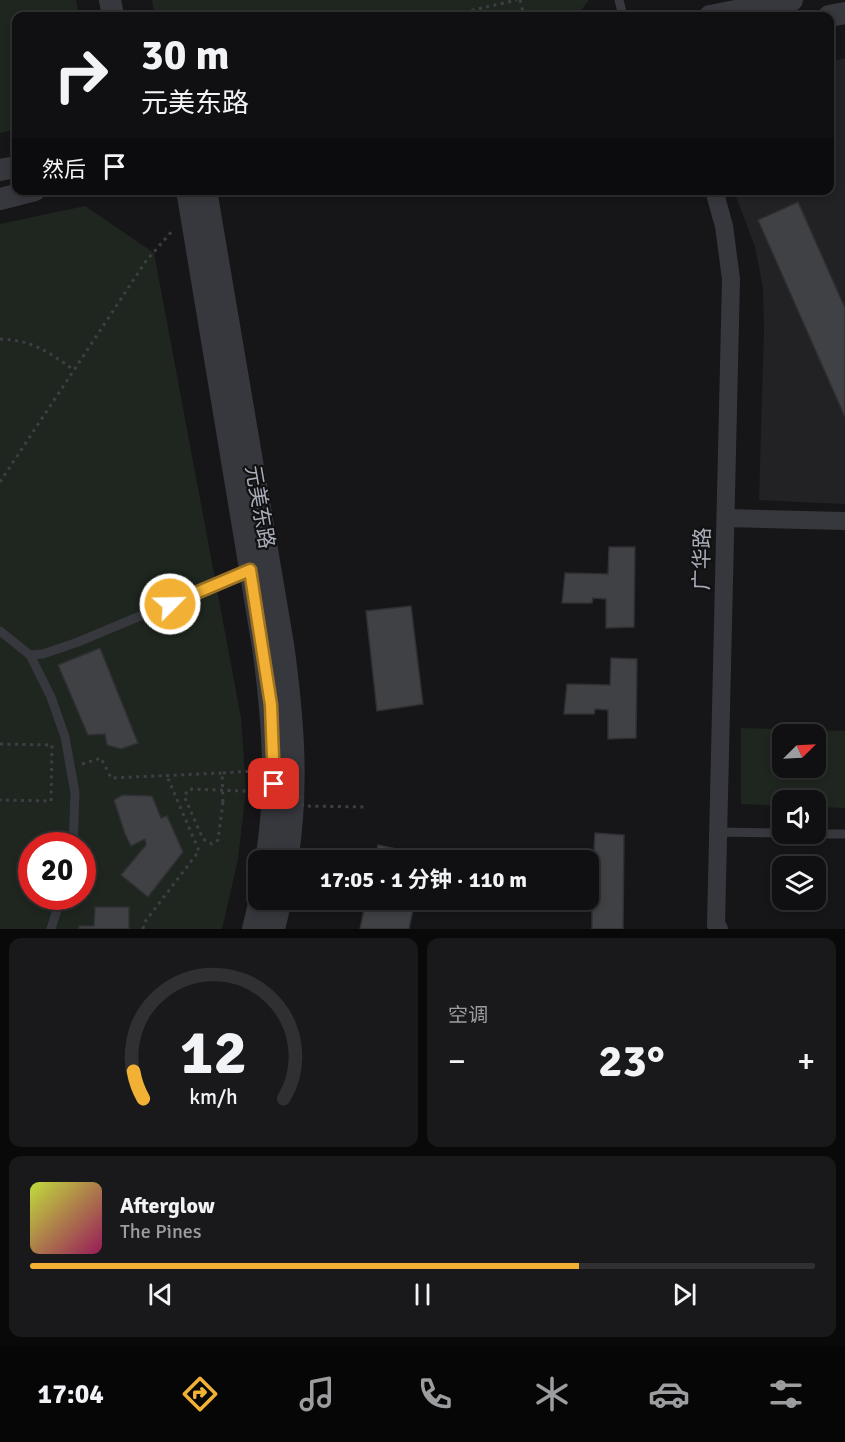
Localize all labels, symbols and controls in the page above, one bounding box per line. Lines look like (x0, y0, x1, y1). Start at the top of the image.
text: 30 m (141, 30, 230, 81)
icon: right (42, 36, 120, 114)
text: 元美东路 (141, 87, 249, 120)
icon: arrive (98, 150, 131, 183)
text: 然后 (42, 156, 86, 183)
street label: 元美东路 (240, 463, 280, 551)
street label: 广华路 (688, 527, 716, 591)
position arrow (138, 572, 202, 636)
north arrow (772, 724, 826, 778)
map controls (772, 724, 826, 910)
pin (248, 758, 299, 809)
icon: arrive (257, 767, 290, 800)
button: sound (772, 790, 826, 844)
speed limit sign: 20 (18, 832, 96, 910)
button: layers (772, 856, 826, 910)
text: 17:05 · 1 分钟 · 110 m (320, 866, 527, 893)
text: 空调 (448, 1003, 488, 1028)
text: 12 (180, 1014, 247, 1091)
text: 23° (598, 1034, 665, 1089)
text: − (448, 1041, 466, 1082)
text: + (797, 1041, 815, 1082)
text: km/h (189, 1085, 238, 1111)
text: Afterglow (120, 1192, 215, 1219)
text: The Pines (120, 1219, 202, 1244)
icon: previous (144, 1278, 177, 1311)
icon: pause (406, 1278, 439, 1311)
icon: next (668, 1278, 701, 1311)
icon: directions (179, 1373, 221, 1415)
icon: music (296, 1373, 338, 1415)
icon: phone (414, 1373, 456, 1415)
icon: climate (531, 1373, 573, 1415)
icon: car (648, 1373, 690, 1415)
icon: filters (765, 1373, 807, 1415)
text: 17:04 (38, 1378, 104, 1411)

